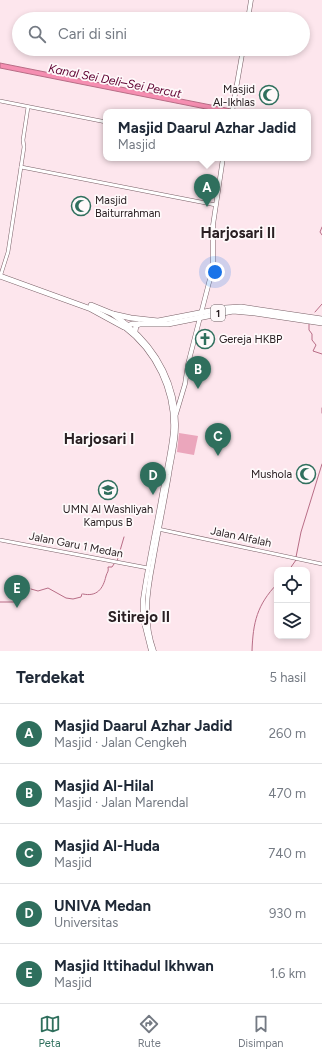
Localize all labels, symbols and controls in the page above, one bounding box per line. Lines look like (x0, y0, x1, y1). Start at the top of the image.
search box (12, 12, 310, 56)
icon: search (26, 23, 48, 45)
text: Cari di sini (58, 25, 127, 43)
water label: Kanal Sei Deli–Sei Percut (47, 61, 183, 101)
place label: Masjid Al-Ikhlas (213, 83, 255, 109)
mosque icon: Masjid Al-Ikhlas (258, 84, 280, 106)
popup (103, 109, 311, 161)
text: Masjid Daarul Azhar Jadid (118, 119, 296, 137)
text: Masjid (118, 137, 156, 152)
pin: A (194, 174, 220, 207)
place label: Masjid Baiturrahman (95, 194, 160, 220)
mosque icon: Masjid Baiturrahman (70, 195, 92, 217)
district label: Harjosari II (201, 224, 275, 242)
your location (205, 262, 225, 282)
road number: 1 (211, 305, 225, 321)
church icon: Gereja HKBP (194, 328, 216, 350)
place label: Gereja HKBP (219, 333, 283, 346)
pin: B (185, 356, 211, 389)
pin: C (205, 423, 231, 456)
district label: Harjosari I (64, 430, 134, 448)
pin: D (140, 462, 166, 495)
mosque icon: Mushola (295, 463, 317, 485)
place label: Mushola (251, 468, 292, 481)
school or university icon: UMN Al Washliyah Kampus B (97, 479, 119, 501)
place label: UMN Al Washliyah Kampus B (63, 503, 153, 529)
street label: Jalan Alfalah (209, 524, 273, 550)
street label: Jalan Garu 1 Medan (28, 530, 124, 560)
map controls (274, 567, 310, 639)
button: locate (274, 567, 310, 603)
pin: E (4, 575, 30, 608)
button: layers (274, 603, 310, 639)
district label: Sitirejo II (108, 608, 170, 626)
text: Terdekat (16, 667, 85, 687)
text: 5 hasil (269, 670, 306, 685)
text: Masjid Daarul Azhar Jadid (54, 717, 232, 735)
text: A (24, 726, 34, 741)
text: 260 m (269, 726, 306, 741)
text: Masjid · Jalan Cengkeh (54, 735, 187, 750)
text: Masjid Al-Hilal (54, 777, 154, 795)
text: B (25, 786, 33, 801)
text: 470 m (268, 786, 306, 801)
text: Masjid · Jalan Marendal (54, 795, 188, 810)
text: Masjid Al-Huda (54, 837, 160, 855)
text: C (24, 846, 34, 861)
text: 740 m (268, 846, 306, 861)
text: Masjid (54, 855, 92, 870)
text: UNIVA Medan (54, 897, 151, 915)
text: D (24, 906, 34, 921)
text: 930 m (269, 906, 306, 921)
text: Universitas (54, 915, 118, 930)
text: Masjid Ittihadul Ikhwan (54, 957, 214, 975)
text: E (25, 966, 33, 981)
text: 1.6 km (270, 966, 306, 981)
text: Masjid (54, 975, 92, 990)
tab: Peta (39, 1013, 61, 1050)
tab: Rute (138, 1013, 161, 1050)
tab: Disimpan (238, 1013, 283, 1050)

